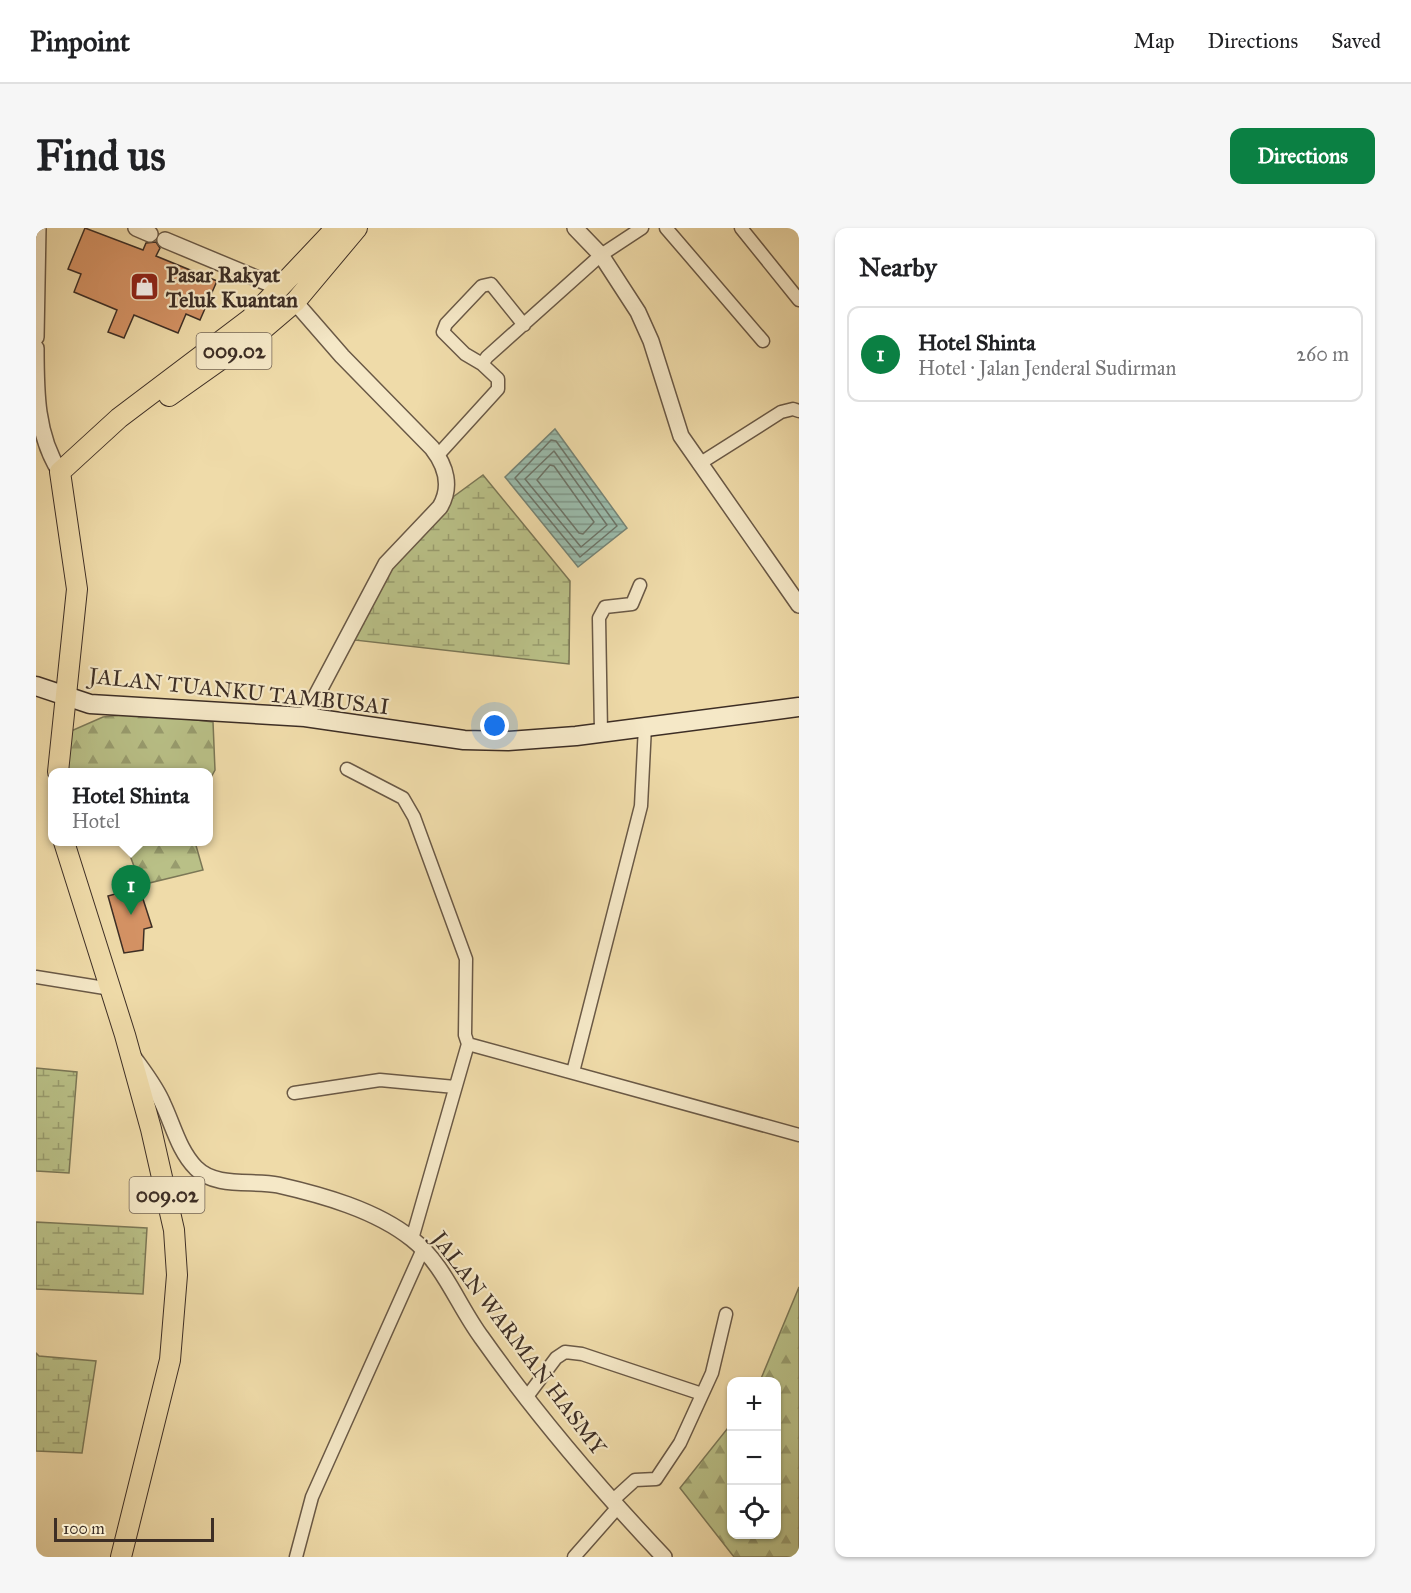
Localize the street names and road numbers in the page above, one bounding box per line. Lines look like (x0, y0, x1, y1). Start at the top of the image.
road number: 009.02 (196, 333, 272, 369)
street label: JALAN TUANKU TAMBUSAI (86, 662, 390, 720)
road number: 009.02 (130, 1177, 204, 1213)
street label: JALAN WARMAN HASMY (425, 1224, 613, 1461)

